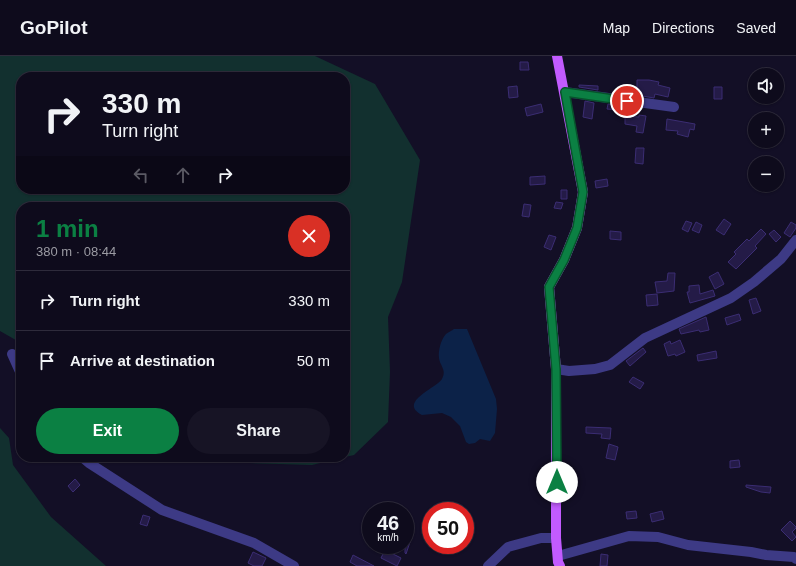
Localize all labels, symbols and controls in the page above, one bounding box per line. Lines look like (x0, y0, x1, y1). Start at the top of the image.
text: GoPilot (20, 17, 88, 38)
text: Map (603, 20, 630, 36)
text: Directions (652, 20, 714, 36)
text: Saved (736, 20, 776, 36)
map controls (748, 68, 784, 192)
button: sound (748, 68, 784, 104)
pin (610, 84, 644, 118)
icon: right (36, 88, 88, 140)
text: 330 m (102, 88, 181, 119)
icon: arrive (616, 90, 638, 112)
button: + (748, 112, 784, 148)
text: Turn right (102, 121, 178, 141)
button: − (748, 156, 784, 192)
icon: left (130, 164, 152, 186)
icon: ahead (172, 164, 194, 186)
icon: right (214, 164, 236, 186)
text: 1 min (36, 215, 99, 242)
button: close (288, 215, 330, 257)
text: 380 m · 08:44 (36, 244, 116, 259)
icon: right (36, 290, 58, 312)
text: Turn right (70, 292, 140, 309)
text: 330 m (288, 292, 330, 309)
icon: arrive (36, 350, 58, 372)
text: Arrive at destination (70, 352, 215, 369)
text: 50 m (297, 352, 330, 369)
button: Exit (36, 408, 179, 454)
button: Share (187, 408, 330, 454)
position arrow (536, 461, 578, 503)
speed limit sign: 50 (422, 502, 474, 554)
text: 46 (377, 512, 399, 534)
text: km/h (377, 532, 399, 543)

